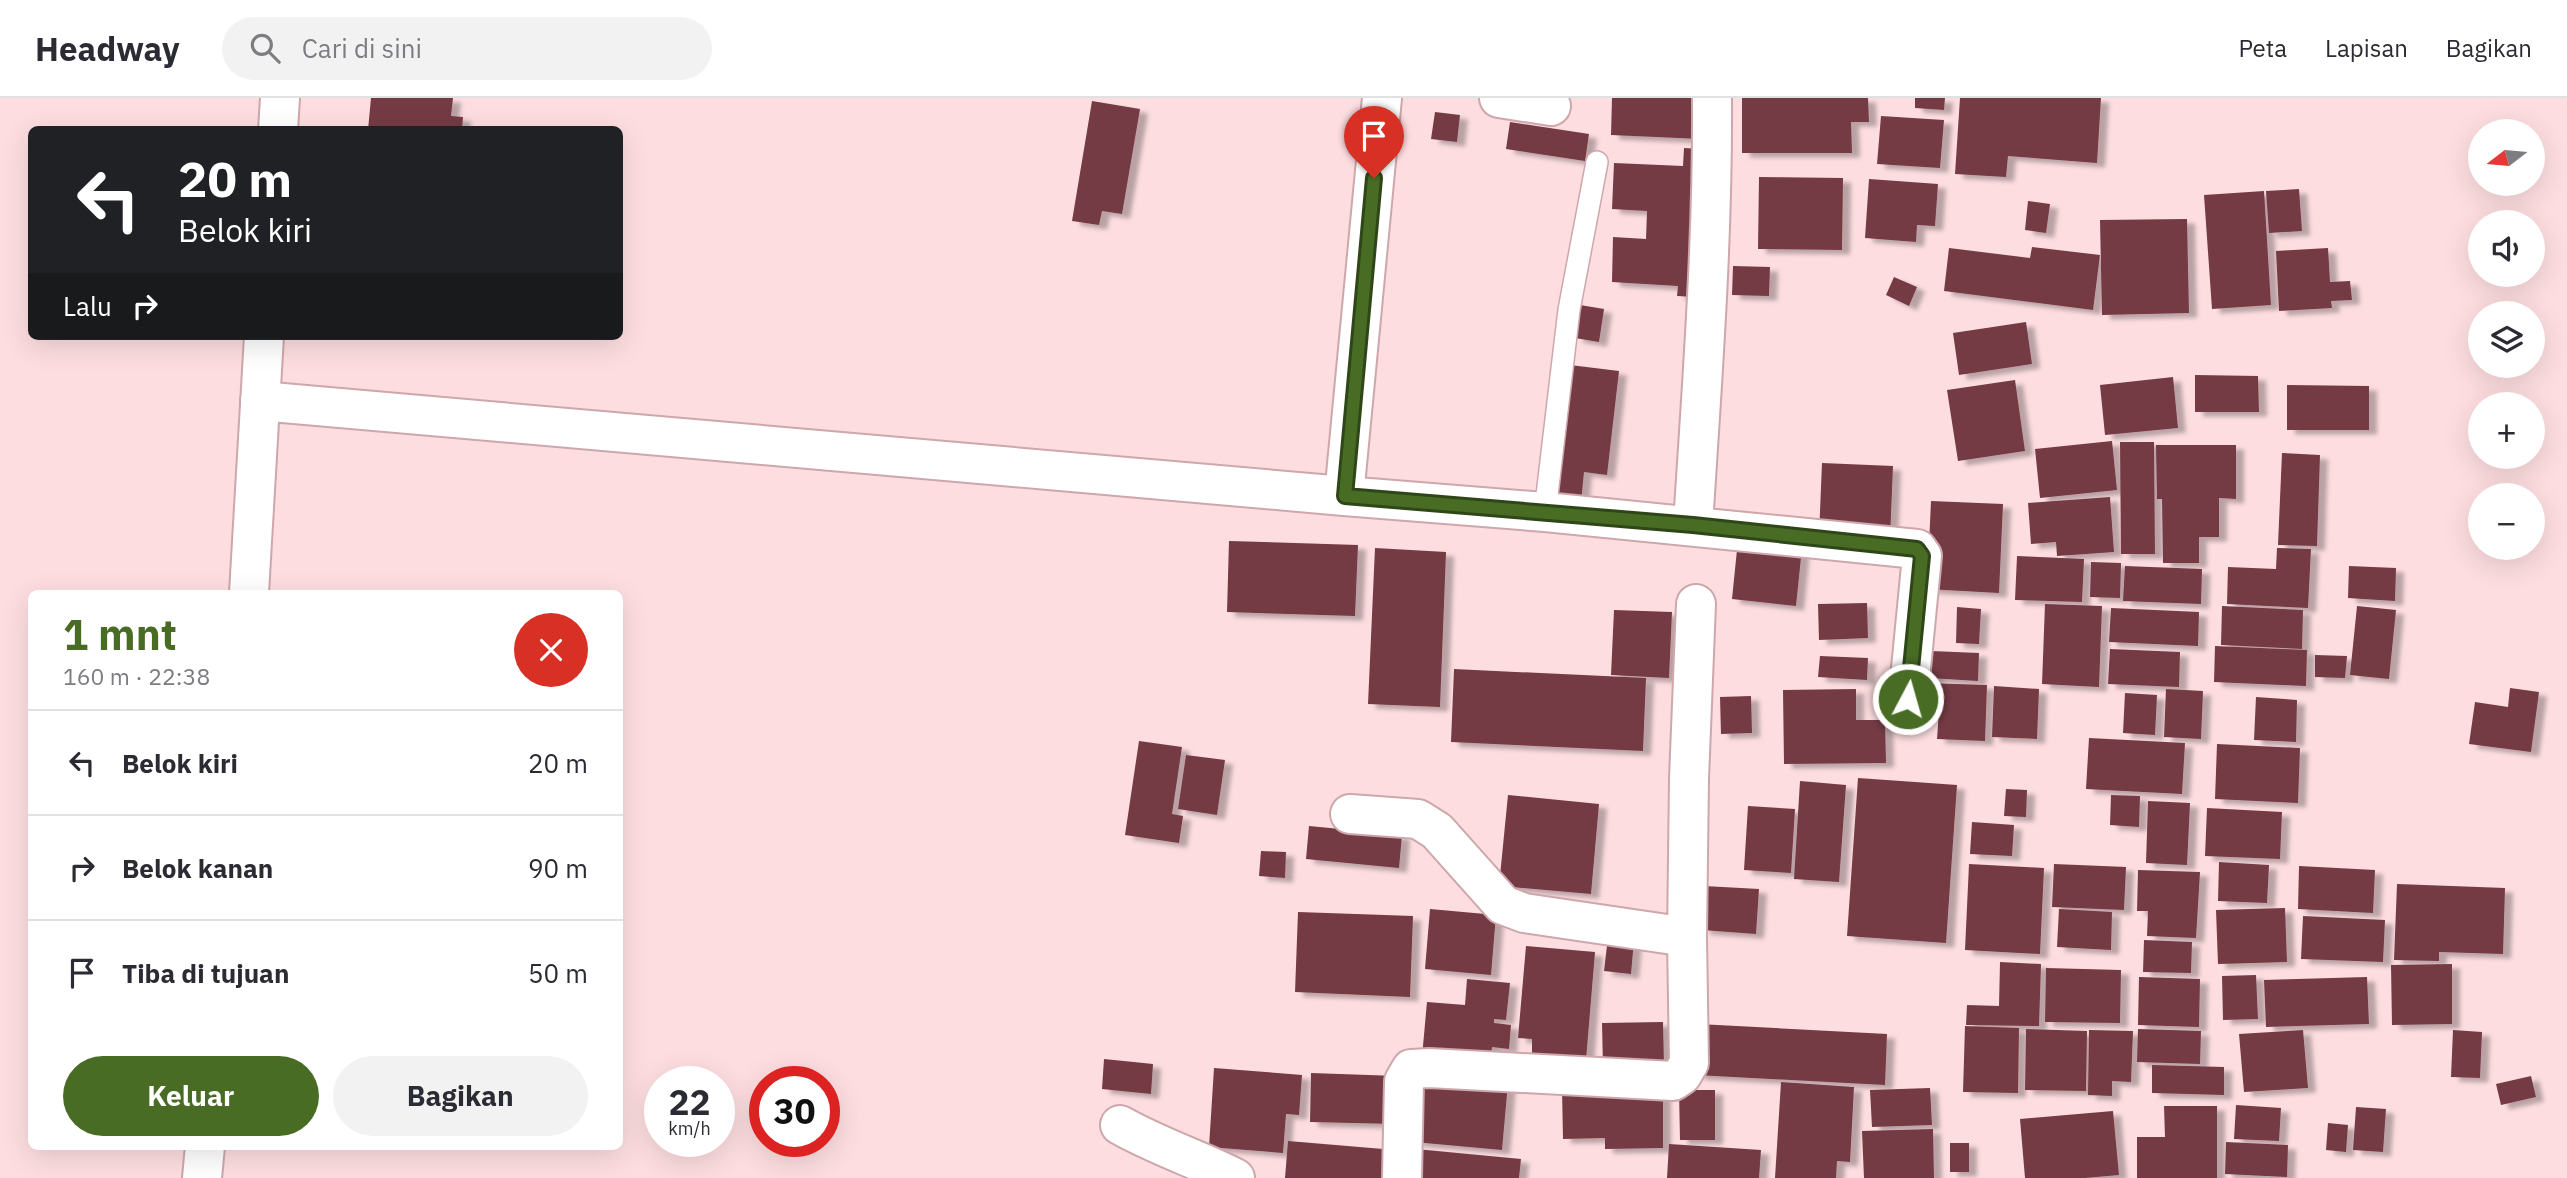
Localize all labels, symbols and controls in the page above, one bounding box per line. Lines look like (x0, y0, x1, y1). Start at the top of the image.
search box (222, 17, 712, 80)
text: Headway (35, 27, 180, 70)
icon: search (246, 29, 284, 67)
text: Cari di sini (302, 31, 422, 65)
text: Peta (2239, 32, 2287, 64)
text: Lapisan (2325, 32, 2408, 64)
text: Bagikan (2446, 32, 2532, 64)
pin (1344, 106, 1404, 178)
icon: arrive (1355, 117, 1393, 155)
north arrow (2468, 119, 2544, 196)
map controls (2468, 119, 2545, 560)
text: 20 m (178, 147, 292, 210)
icon: left (63, 154, 154, 245)
text: Belok kiri (178, 209, 312, 251)
button: sound (2468, 210, 2545, 287)
icon: right (126, 287, 164, 325)
text: Lalu (63, 289, 112, 323)
button: layers (2468, 301, 2545, 378)
button: + (2468, 392, 2545, 469)
button: − (2468, 483, 2545, 560)
text: 1 mnt (63, 607, 177, 662)
button: close (514, 613, 588, 687)
text: 160 m · 22:38 (63, 661, 210, 691)
position arrow (1871, 662, 1945, 736)
icon: left (63, 744, 101, 782)
text: Belok kiri (122, 746, 238, 780)
text: 20 m (528, 746, 588, 780)
icon: right (63, 849, 101, 887)
text: Belok kanan (122, 851, 273, 885)
text: 90 m (528, 851, 588, 885)
icon: arrive (63, 954, 101, 992)
text: Tiba di tujuan (122, 956, 289, 990)
text: 50 m (528, 956, 588, 990)
button: Keluar (63, 1056, 319, 1136)
button: Bagikan (333, 1056, 588, 1136)
speed limit sign: 30 (749, 1066, 840, 1157)
text: 22 (668, 1079, 711, 1125)
text: km/h (668, 1117, 711, 1140)

